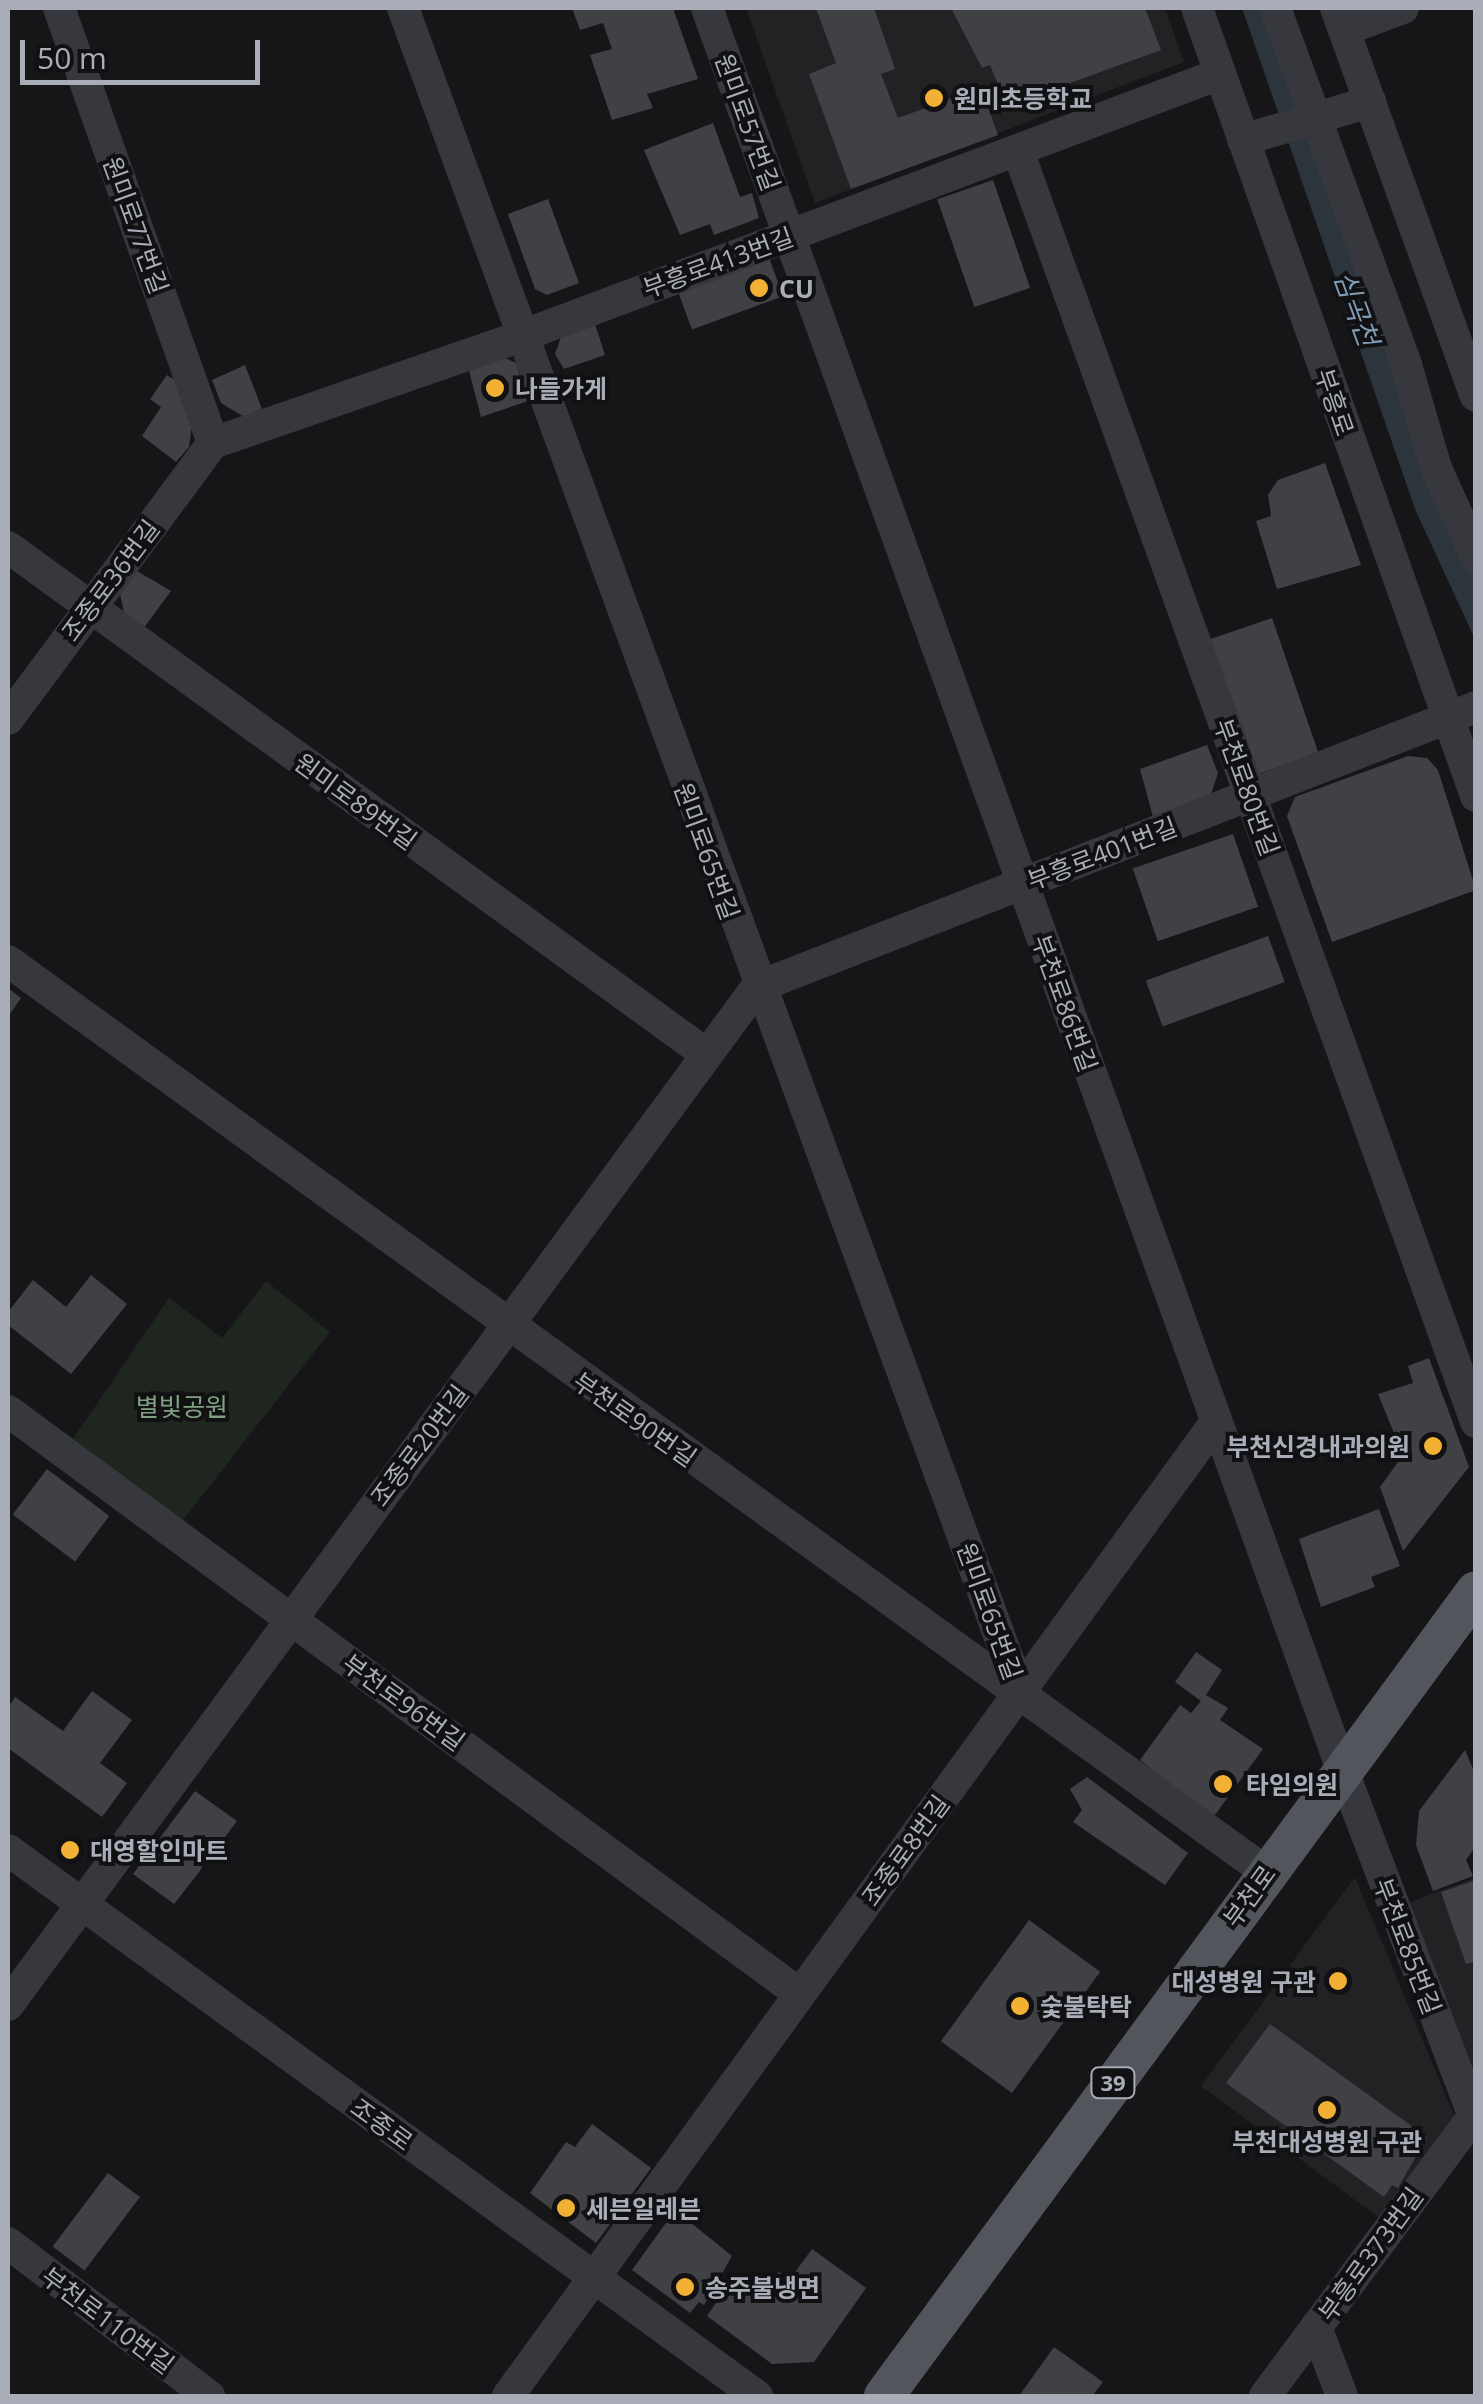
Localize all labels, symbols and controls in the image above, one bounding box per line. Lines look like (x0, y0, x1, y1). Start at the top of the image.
scale bar (25, 20, 265, 82)
text: 50 m (37, 37, 107, 78)
street label: 원미로57번길 (709, 49, 787, 195)
place label: 원미초등학교 (954, 83, 1092, 113)
marker: 원미초등학교 (923, 87, 945, 109)
street label: 원미로77번길 (97, 152, 175, 298)
street label: 부흥로413번길 (639, 221, 797, 303)
water label: 심곡천 (1328, 266, 1386, 350)
place label: CU (779, 273, 814, 303)
marker: CU (748, 277, 770, 299)
street label: 부흥로 (1310, 364, 1360, 440)
place label: 나들가게 (515, 373, 607, 403)
marker: 나들가게 (484, 377, 506, 399)
street label: 조종로36번길 (55, 514, 165, 646)
street label: 부천로80번길 (1208, 714, 1286, 860)
street label: 원미로89번길 (289, 747, 423, 855)
street label: 원미로65번길 (668, 778, 746, 924)
street label: 부흥로401번길 (1023, 811, 1181, 895)
street label: 부천로86번길 (1026, 930, 1104, 1076)
street label: 부천로90번길 (568, 1366, 702, 1472)
street label: 조종로20번길 (364, 1379, 474, 1511)
park label: 별빛공원 (136, 1391, 228, 1421)
place label: 부천신경내과의원 (1226, 1431, 1410, 1461)
marker: 부천신경내과의원 (1420, 1433, 1446, 1459)
street label: 원미로65번길 (951, 1538, 1029, 1684)
street label: 부천로96번길 (337, 1648, 471, 1756)
place label: 타임의원 (1246, 1769, 1338, 1799)
marker: 타임의원 (1210, 1771, 1236, 1797)
street label: 조종로8번길 (855, 1789, 955, 1911)
place label: 대영할인마트 (90, 1835, 228, 1865)
marker: 대영할인마트 (59, 1839, 81, 1861)
street label: 부천로 (1217, 1859, 1281, 1933)
street label: 부천로85번길 (1368, 1874, 1448, 2018)
place label: 대성병원 구관 (1172, 1966, 1316, 1996)
marker: 대성병원 구관 (1325, 1968, 1351, 1994)
place label: 숯불탁탁 (1040, 1991, 1132, 2021)
marker: 숯불탁탁 (1009, 1995, 1031, 2017)
road number: 39 (1088, 2066, 1138, 2100)
street label: 조종로 (345, 2092, 419, 2156)
marker: 부천대성병원 구관 (1316, 2099, 1338, 2121)
place label: 부천대성병원 구관 (1232, 2126, 1422, 2156)
street label: 부흥로373번길 (1311, 2181, 1429, 2327)
place label: 세븐일레븐 (586, 2193, 701, 2223)
marker: 세븐일레븐 (555, 2197, 577, 2219)
street label: 부천로110번길 (36, 2261, 180, 2379)
place label: 송주불냉면 (705, 2272, 820, 2302)
marker: 송주불냉면 (674, 2276, 696, 2298)

